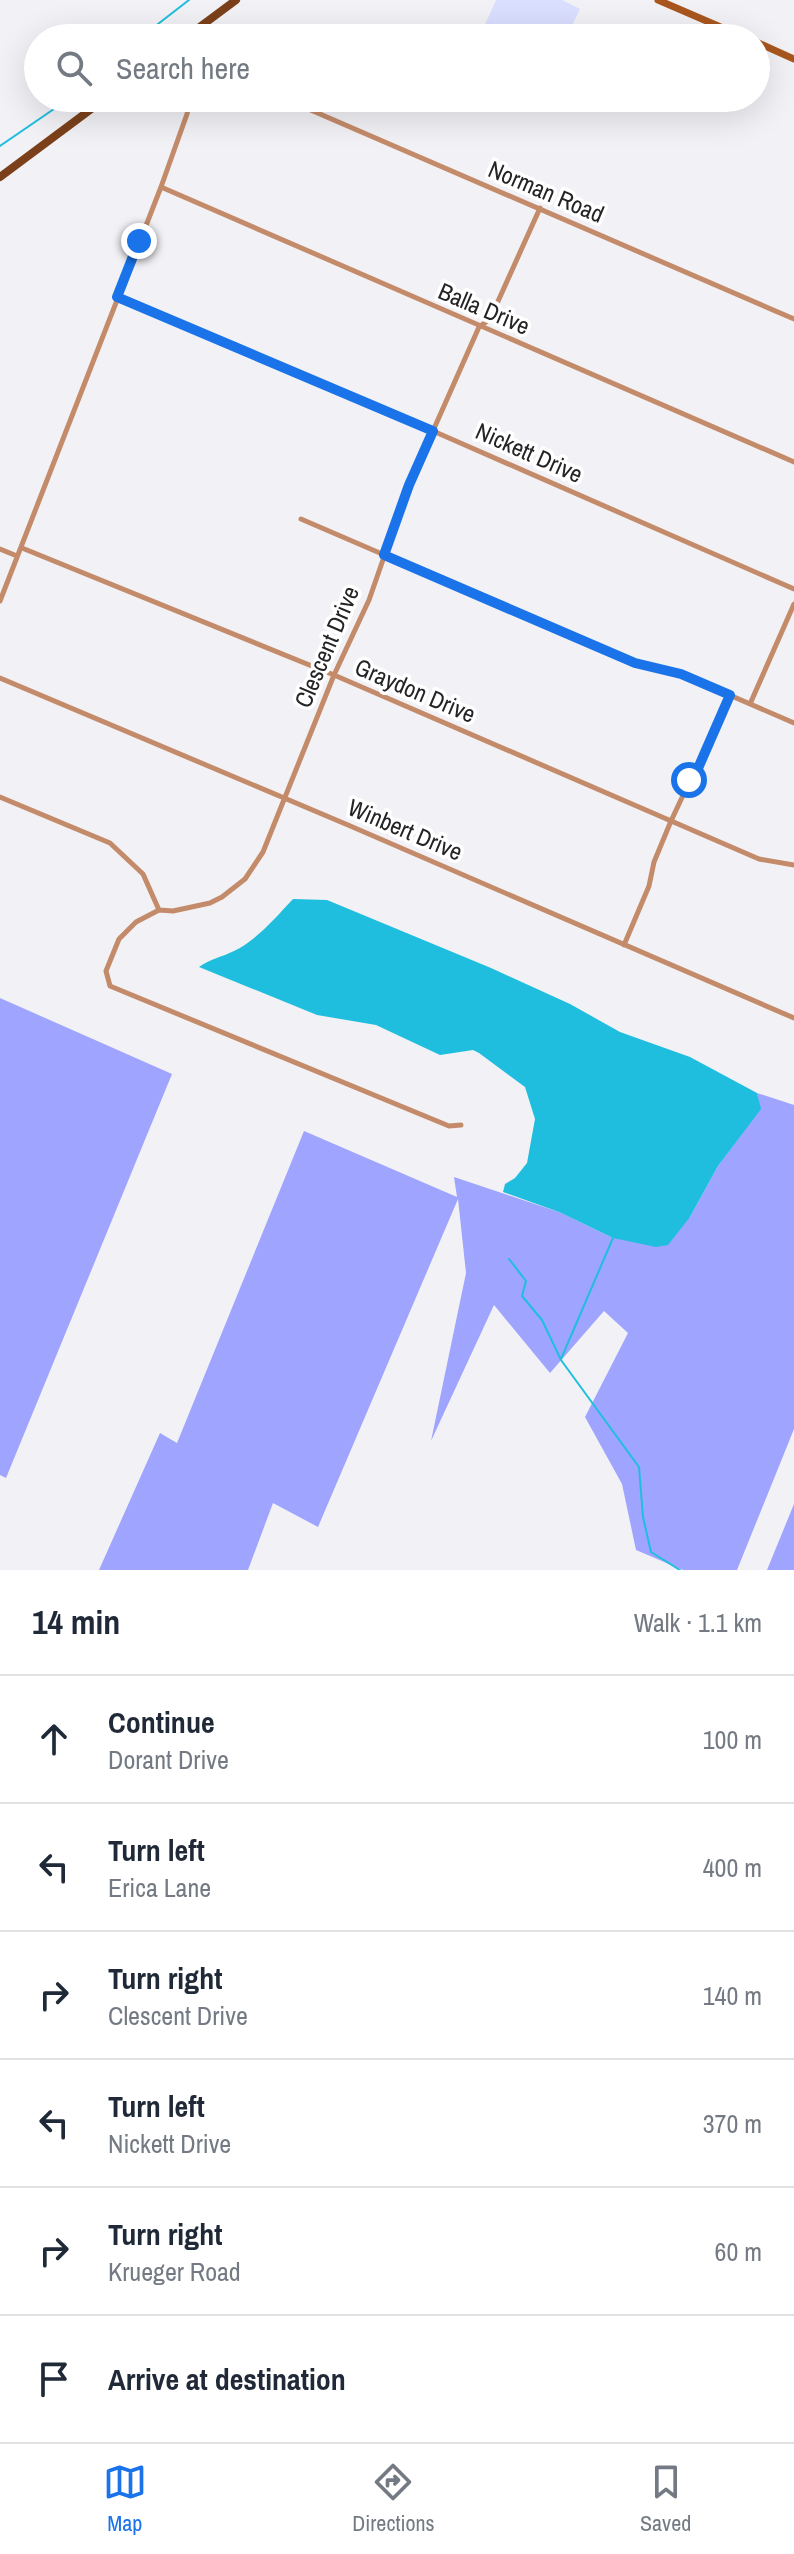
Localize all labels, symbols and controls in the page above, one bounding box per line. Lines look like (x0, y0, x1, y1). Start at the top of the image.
search box (24, 24, 770, 112)
icon: search (52, 46, 96, 90)
text: Search here (116, 48, 250, 88)
street label: Norman Road (484, 152, 609, 230)
route end (121, 223, 157, 259)
street label: Balla Drive (434, 275, 535, 342)
street label: Nickett Drive (471, 414, 588, 490)
street label: Clescent Drive (286, 581, 366, 712)
street label: Graydon Drive (350, 650, 481, 730)
route start (671, 762, 707, 798)
street label: Winbert Drive (343, 791, 468, 868)
text: 14 min (32, 1599, 120, 1645)
text: Walk · 1.1 km (634, 1605, 762, 1640)
text: Continue (108, 1702, 215, 1742)
icon: ahead (32, 1717, 76, 1761)
text: 100 m (703, 1722, 762, 1757)
text: Dorant Drive (108, 1742, 229, 1777)
text: Turn left (108, 1830, 205, 1870)
icon: left (32, 1845, 76, 1889)
text: 400 m (703, 1850, 762, 1885)
text: Erica Lane (108, 1870, 211, 1905)
text: Turn right (108, 1958, 222, 1998)
icon: right (32, 1973, 76, 2017)
text: 140 m (703, 1978, 762, 2013)
text: Clescent Drive (108, 1998, 248, 2033)
text: Turn left (108, 2086, 205, 2126)
icon: left (32, 2101, 76, 2145)
text: 370 m (703, 2106, 762, 2141)
text: Nickett Drive (108, 2126, 231, 2161)
text: Turn right (108, 2214, 222, 2254)
icon: right (32, 2229, 76, 2273)
text: 60 m (715, 2234, 762, 2269)
text: Krueger Road (108, 2254, 241, 2289)
icon: arrive (32, 2357, 76, 2401)
text: Arrive at destination (108, 2359, 346, 2399)
tab: Map (103, 2460, 147, 2538)
tab: Directions (352, 2460, 435, 2538)
tab: Saved (640, 2460, 691, 2538)

